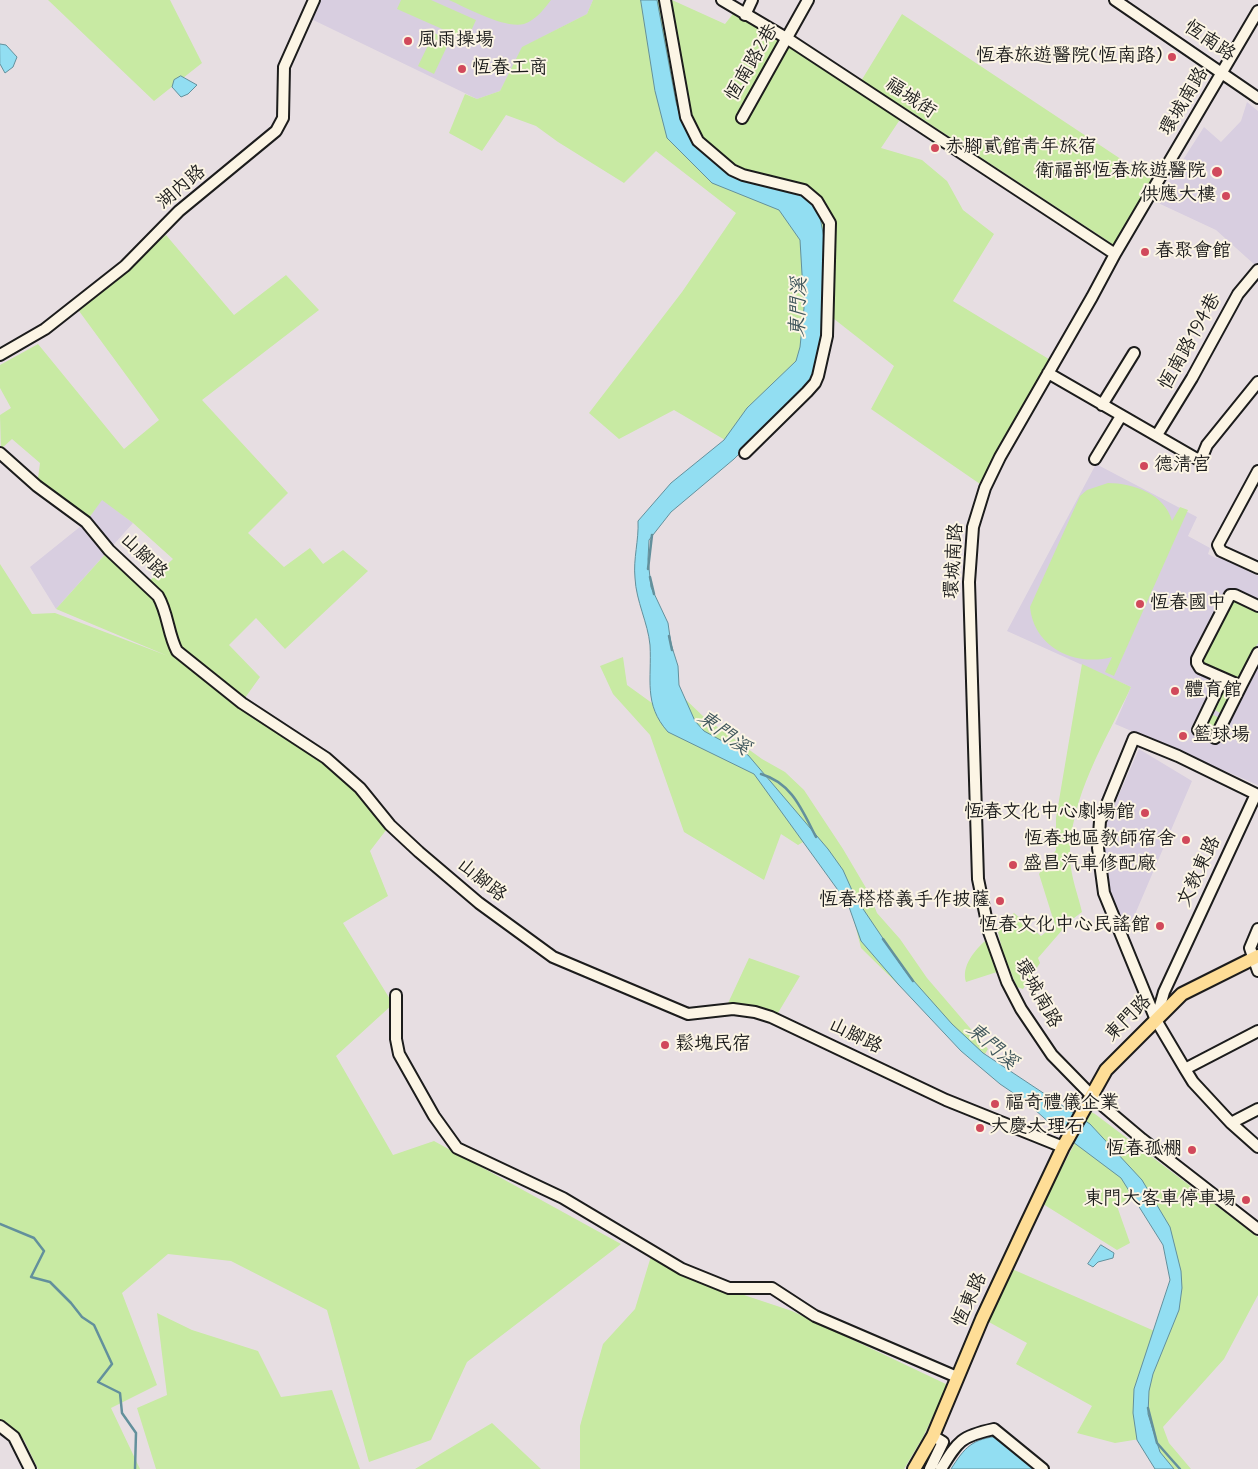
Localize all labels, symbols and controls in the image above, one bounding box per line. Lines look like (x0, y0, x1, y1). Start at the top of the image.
street label: 恆南路 (1179, 17, 1239, 67)
street label: 恆南路2巷 (722, 20, 784, 106)
place label: 風雨操場 (418, 30, 494, 52)
marker: 風雨操場 (402, 35, 414, 47)
place label: 恆春旅遊醫院(恆南路) (976, 46, 1162, 68)
marker: 恆春旅遊醫院(恆南路) (1166, 51, 1178, 63)
place label: 恆春工商 (472, 58, 548, 80)
marker: 恆春工商 (456, 63, 468, 75)
street label: 環城南路 (1156, 64, 1214, 140)
street label: 福城街 (880, 74, 940, 124)
place label: 赤腳貳館青年旅宿 (945, 137, 1097, 159)
marker: 赤腳貳館青年旅宿 (929, 142, 941, 154)
street label: 湖內路 (153, 161, 211, 215)
place label: 衛福部恆春旅遊醫院 (1035, 161, 1206, 183)
marker: 衛福部恆春旅遊醫院 (1210, 165, 1224, 179)
place label: 供應大樓 (1140, 185, 1216, 207)
marker: 供應大樓 (1220, 190, 1232, 202)
place label: 春聚會館 (1155, 241, 1231, 263)
marker: 春聚會館 (1139, 246, 1151, 258)
water label: 東門溪 (787, 277, 813, 337)
street label: 恆南路194巷 (1155, 290, 1227, 394)
place label: 德清宮 (1154, 455, 1211, 477)
marker: 德清宮 (1138, 460, 1150, 472)
street label: 環城南路 (941, 522, 969, 600)
street label: 山腳路 (115, 529, 171, 585)
place label: 恆春國中 (1150, 593, 1226, 615)
marker: 恆春國中 (1134, 598, 1146, 610)
place label: 體育館 (1185, 680, 1242, 702)
marker: 體育館 (1169, 685, 1181, 697)
water label: 東門溪 (692, 706, 754, 762)
place label: 籃球場 (1193, 725, 1250, 747)
marker: 籃球場 (1177, 730, 1189, 742)
place label: 恆春文化中心劇場館 (964, 802, 1135, 824)
marker: 恆春文化中心劇場館 (1139, 807, 1151, 819)
place label: 恆春地區教師宿舍 (1024, 829, 1176, 851)
street label: 文教東路 (1174, 833, 1226, 911)
marker: 恆春地區教師宿舍 (1180, 834, 1192, 846)
street label: 山腳路 (452, 854, 510, 908)
place label: 盛昌汽車修配廠 (1023, 854, 1156, 876)
marker: 盛昌汽車修配廠 (1007, 859, 1019, 871)
place label: 恆春榙榙義手作披薩 (819, 890, 990, 912)
marker: 恆春榙榙義手作披薩 (994, 895, 1006, 907)
place label: 恆春文化中心民謠館 (979, 915, 1150, 937)
marker: 恆春文化中心民謠館 (1154, 920, 1166, 932)
street label: 環城南路 (1009, 955, 1065, 1033)
street label: 東門路 (1101, 991, 1157, 1047)
street label: 山腳路 (824, 1014, 886, 1060)
water label: 東門溪 (960, 1018, 1022, 1076)
place label: 鬆塊民宿 (675, 1034, 751, 1056)
marker: 鬆塊民宿 (659, 1039, 671, 1051)
place label: 福奇禮儀企業 (1005, 1093, 1119, 1115)
marker: 福奇禮儀企業 (989, 1098, 1001, 1110)
place label: 大慶大理石 (990, 1117, 1085, 1139)
marker: 大慶大理石 (974, 1122, 986, 1134)
place label: 恆春孤棚 (1106, 1139, 1182, 1161)
marker: 恆春孤棚 (1186, 1144, 1198, 1156)
place label: 東門大客車停車場 (1084, 1189, 1236, 1211)
marker: 東門大客車停車場 (1240, 1194, 1252, 1206)
street label: 恆東路 (949, 1269, 993, 1331)

